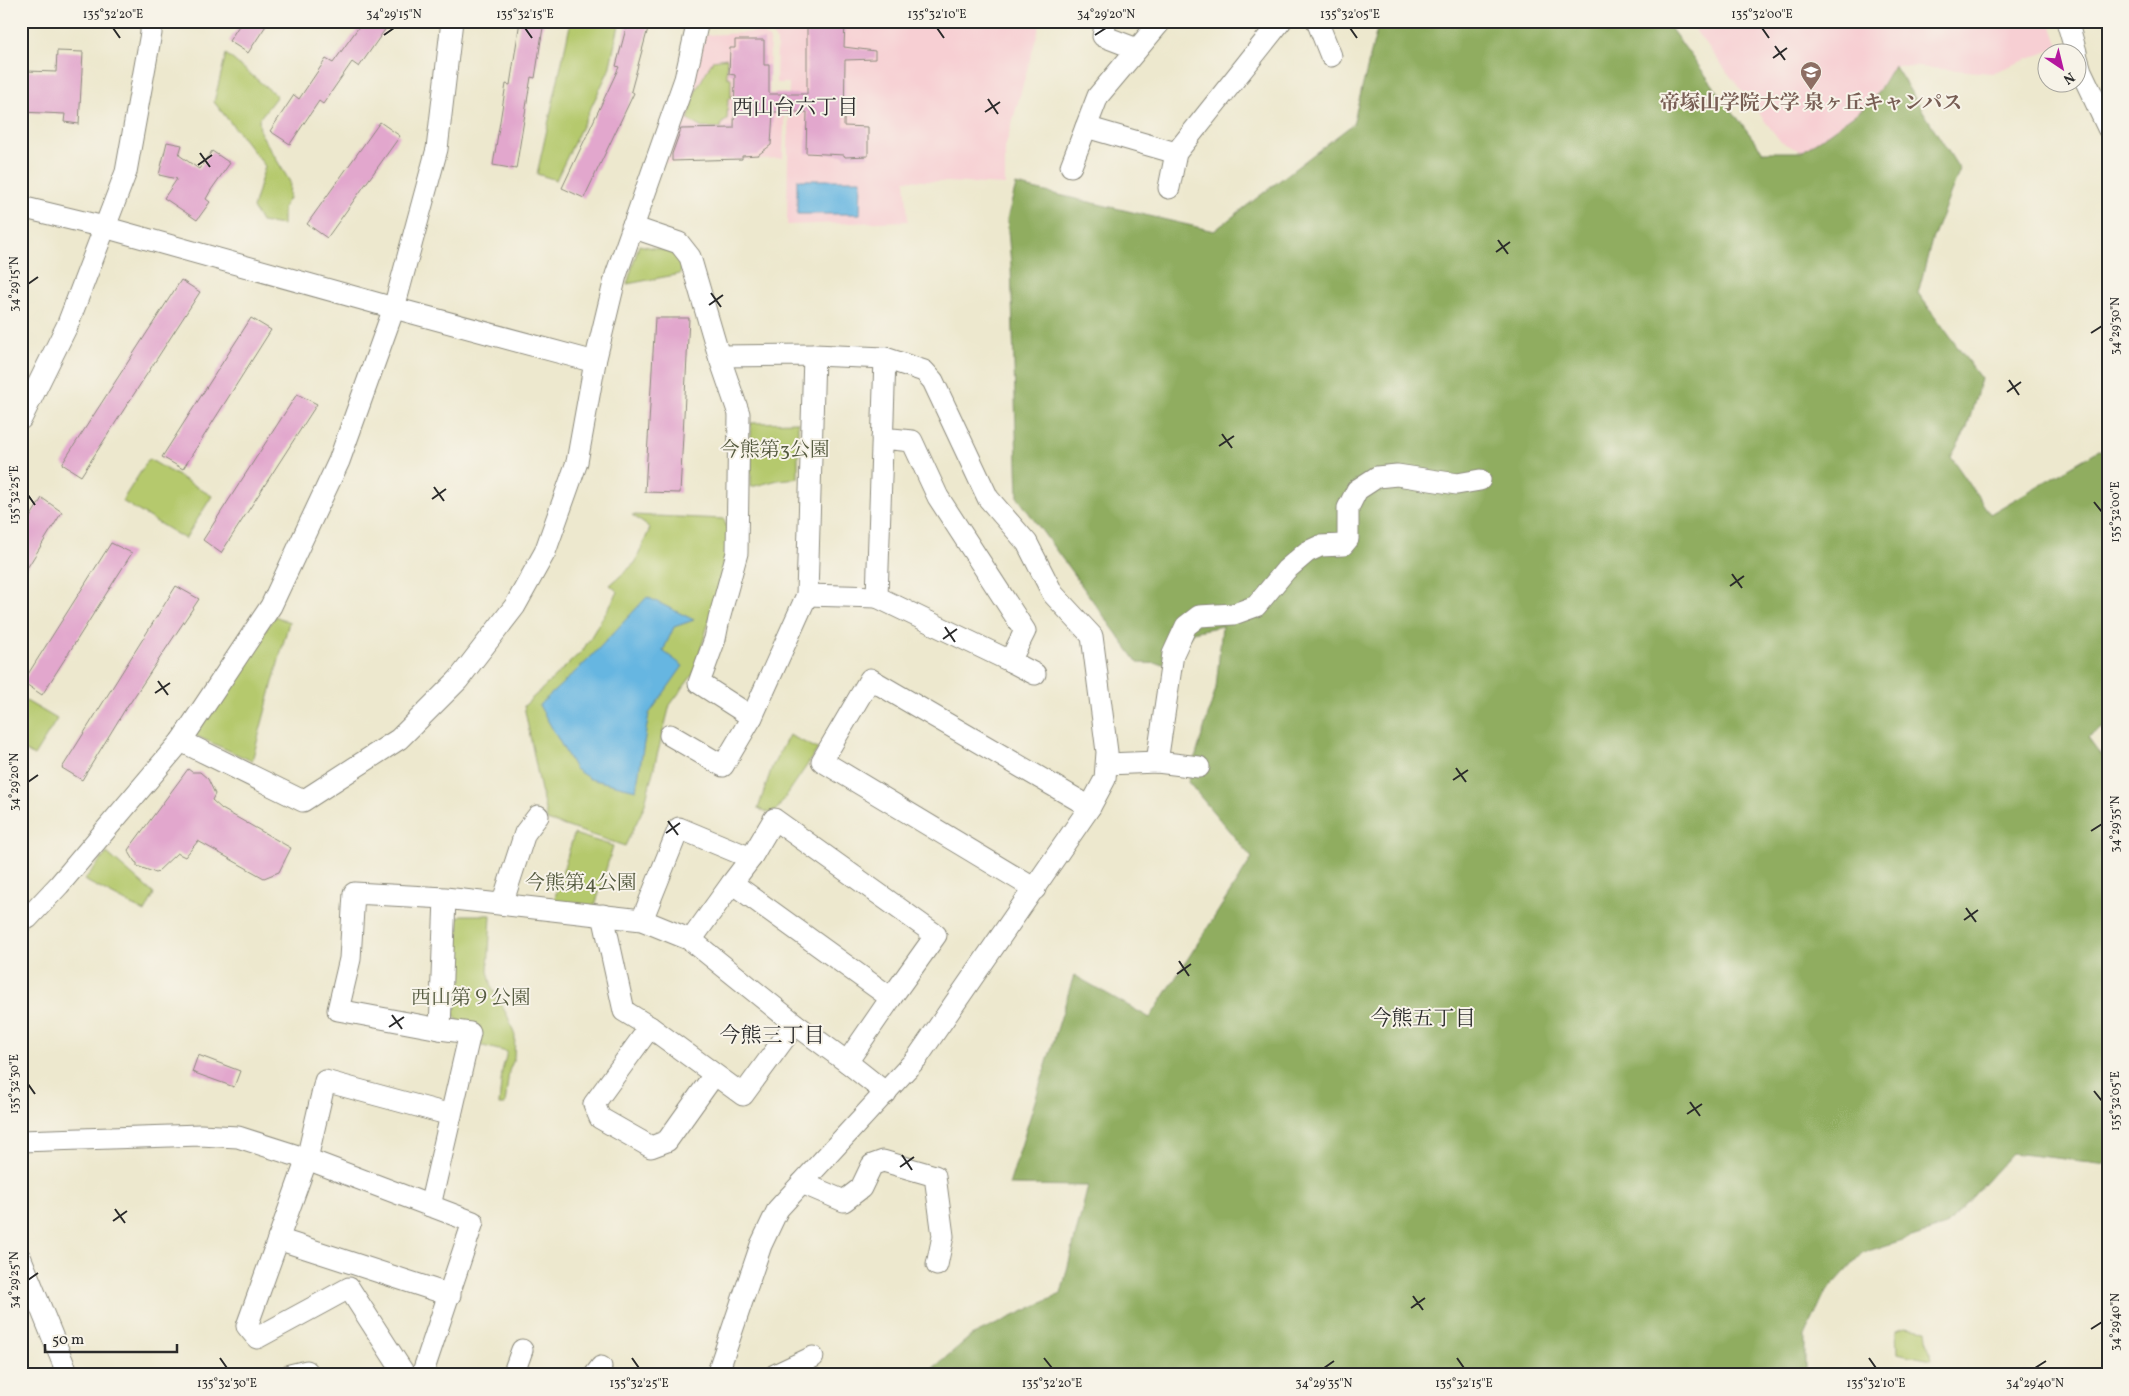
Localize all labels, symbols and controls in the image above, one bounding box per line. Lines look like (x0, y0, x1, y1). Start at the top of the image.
text: 135°32'20"E (83, 7, 143, 23)
text: 34°29'15"N (366, 7, 422, 23)
text: 135°32'15"E (496, 7, 554, 23)
text: 135°32'10"E (908, 7, 966, 23)
text: 34°29'20"N (1077, 7, 1135, 23)
text: 135°32'05"E (1320, 7, 1380, 23)
text: 135°32'00"E (1731, 7, 1793, 23)
north arrow (2036, 42, 2086, 92)
school or university icon: 帝塚山学院大学 泉ヶ丘キャンパス (1799, 60, 1823, 91)
text: N (2059, 67, 2078, 88)
place label: 帝塚山学院大学 泉ヶ丘キャンパス (1660, 90, 1962, 118)
district label: 西山台六丁目 (732, 94, 858, 123)
text: 34°29'15"N (7, 256, 23, 312)
text: 34°29'30"N (2108, 297, 2124, 355)
park label: 今熊第3公園 (720, 437, 830, 465)
text: 135°32'25"E (7, 465, 23, 525)
text: 135°32'00"E (2108, 481, 2124, 543)
text: 34°29'20"N (7, 753, 23, 811)
text: 34°29'35"N (2108, 795, 2124, 852)
park label: 今熊第4公園 (525, 870, 637, 898)
park label: 西山第９公園 (411, 985, 531, 1013)
district label: 今熊五丁目 (1371, 1005, 1476, 1034)
district label: 今熊三丁目 (720, 1022, 825, 1051)
text: 135°32'30"E (7, 1054, 23, 1114)
text: 135°32'05"E (2108, 1071, 2124, 1131)
text: 34°29'25"N (7, 1251, 23, 1309)
text: 34°29'40"N (2108, 1293, 2124, 1351)
scale bar (45, 1321, 178, 1353)
text: 50 m (52, 1330, 84, 1351)
text: 135°32'30"E (197, 1376, 257, 1392)
text: 135°32'25"E (609, 1376, 669, 1392)
text: 135°32'20"E (1022, 1376, 1082, 1392)
text: 34°29'35"N (1296, 1376, 1353, 1392)
text: 135°32'15"E (1435, 1376, 1493, 1392)
text: 135°32'10"E (1847, 1376, 1905, 1392)
text: 34°29'40"N (2006, 1376, 2064, 1392)

